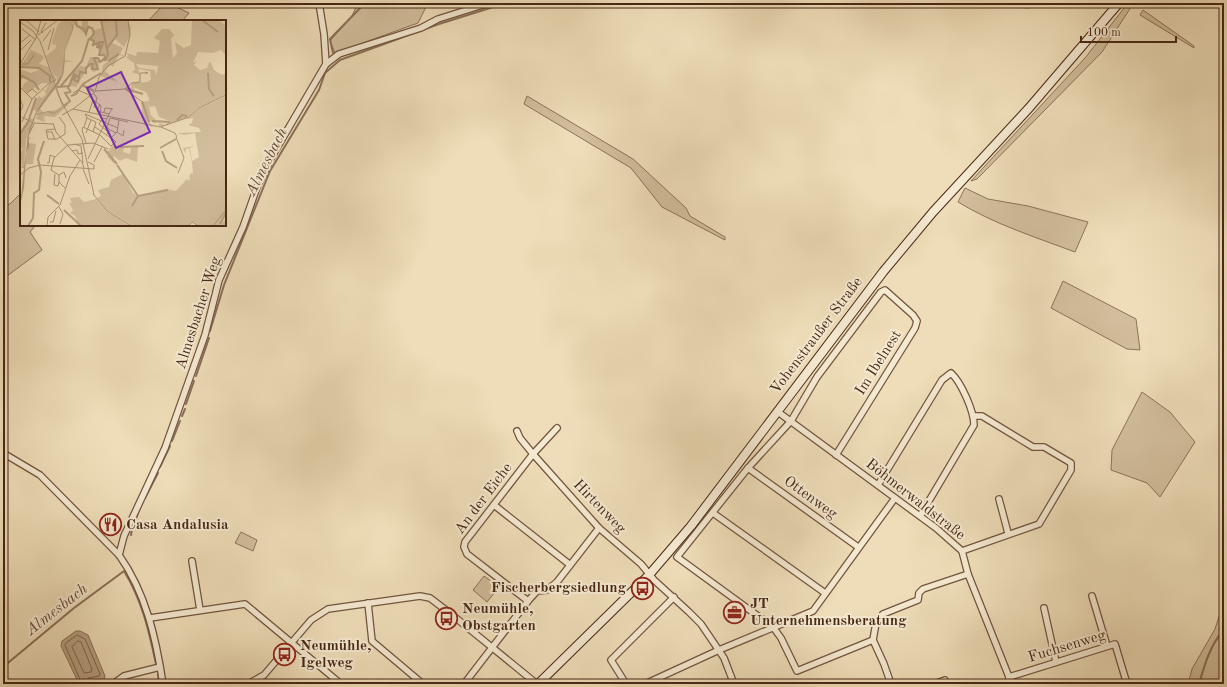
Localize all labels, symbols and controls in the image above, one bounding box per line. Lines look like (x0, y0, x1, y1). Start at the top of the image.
scale bar (1081, 18, 1176, 44)
inset map (20, 20, 226, 226)
text: 100 m (1087, 27, 1121, 39)
water label: Almesbach (243, 126, 291, 199)
street label: Almesbacher Weg (174, 255, 224, 371)
street label: Vohenstraußer Straße (768, 275, 866, 397)
street label: Im Ibelnest (853, 328, 905, 398)
street label: Böhmerwaldstraße (863, 457, 968, 543)
street label: An der Eiche (452, 461, 516, 537)
street label: Ottenweg (781, 474, 839, 522)
street label: Hirtenweg (570, 477, 628, 537)
restaurant icon: Casa Andalusia (97, 512, 123, 538)
place label: Casa Andalusia (126, 518, 229, 533)
bus stop icon: Fischerbergsiedlung (629, 575, 655, 601)
water label: Almesbach (22, 581, 91, 640)
place label: Fischerbergsiedlung (491, 581, 627, 596)
place label: JT Unternehmensberatung (750, 597, 907, 629)
office icon: JT Unternehmensberatung (722, 600, 748, 626)
place label: Neumühle, Obstgarten (462, 602, 536, 634)
bus stop icon: Neumühle, Obstgarten (434, 605, 460, 631)
street label: Fuchsenweg (1026, 628, 1108, 666)
place label: Neumühle, Igelweg (300, 639, 371, 671)
bus stop icon: Neumühle, Igelweg (272, 642, 298, 668)

